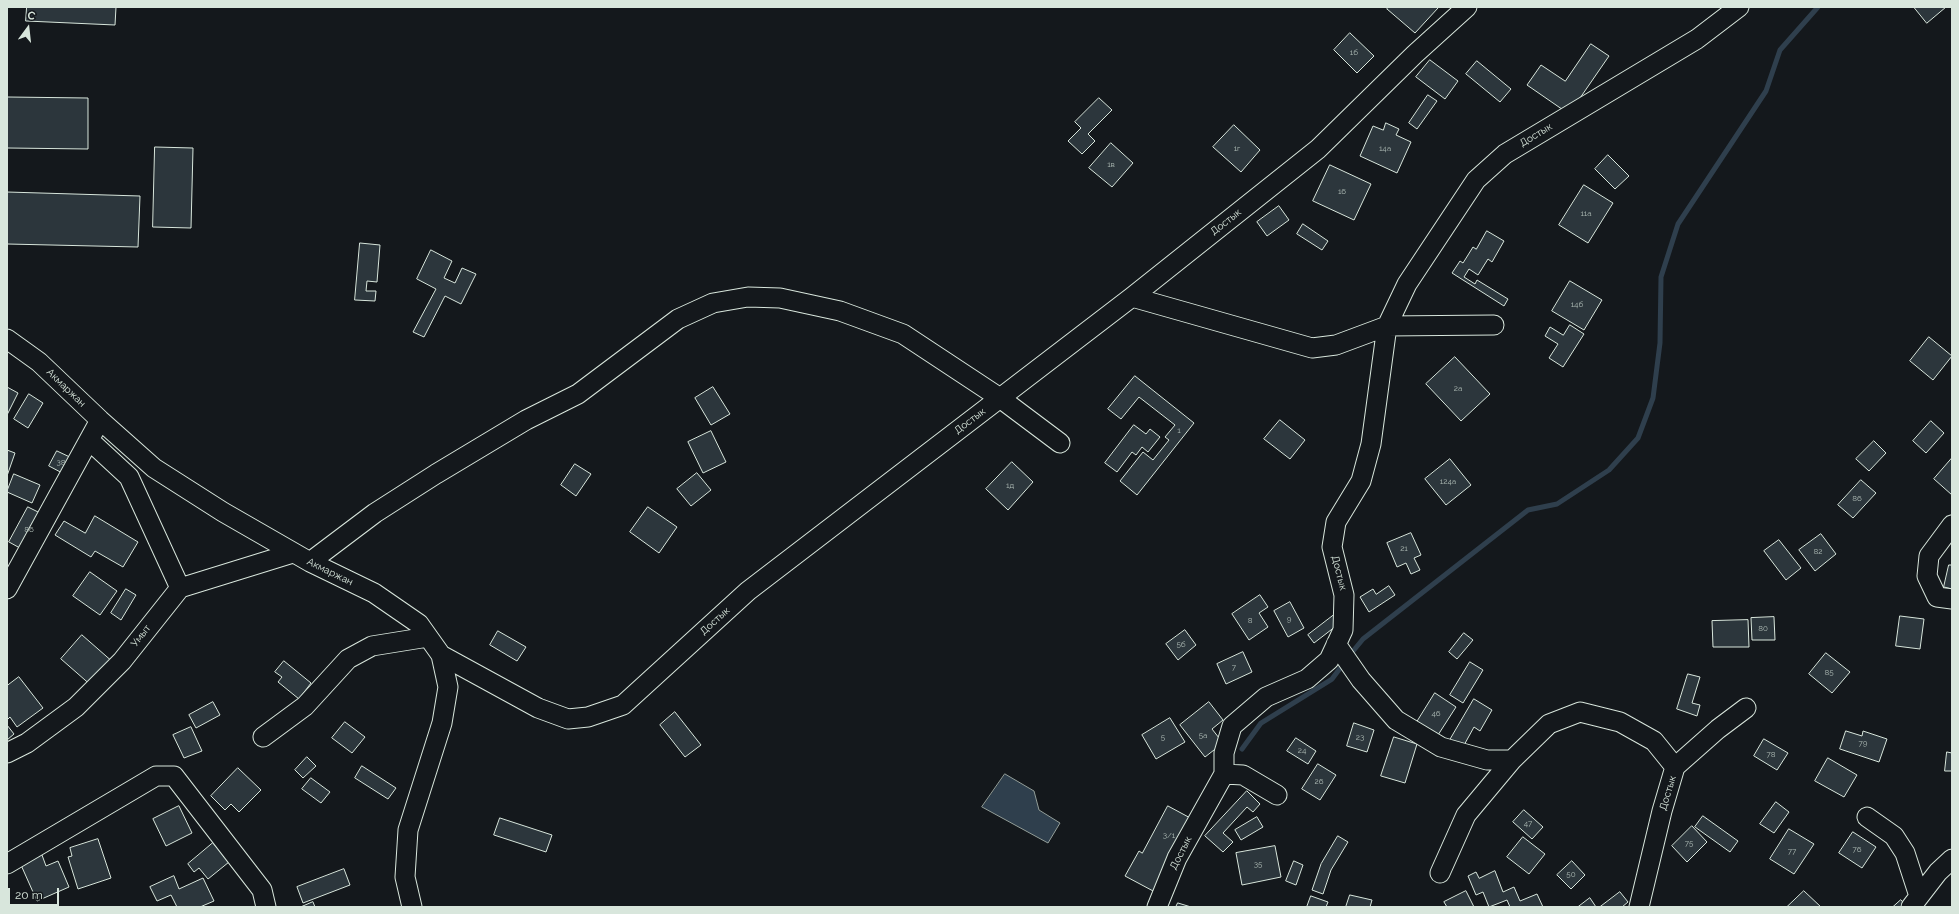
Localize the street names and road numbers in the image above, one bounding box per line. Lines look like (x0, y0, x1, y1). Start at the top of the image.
street label: Достык (1518, 121, 1554, 149)
street label: Достык (1208, 206, 1244, 238)
street label: Акмаржан (44, 366, 88, 410)
street label: Достык (952, 405, 988, 437)
street label: Достык (1329, 554, 1349, 592)
street label: Акмаржан (305, 556, 355, 588)
street label: Достык (698, 605, 732, 637)
street label: Умыт (129, 623, 153, 649)
street label: Достык (1657, 774, 1679, 812)
street label: Достык (1168, 834, 1194, 872)

